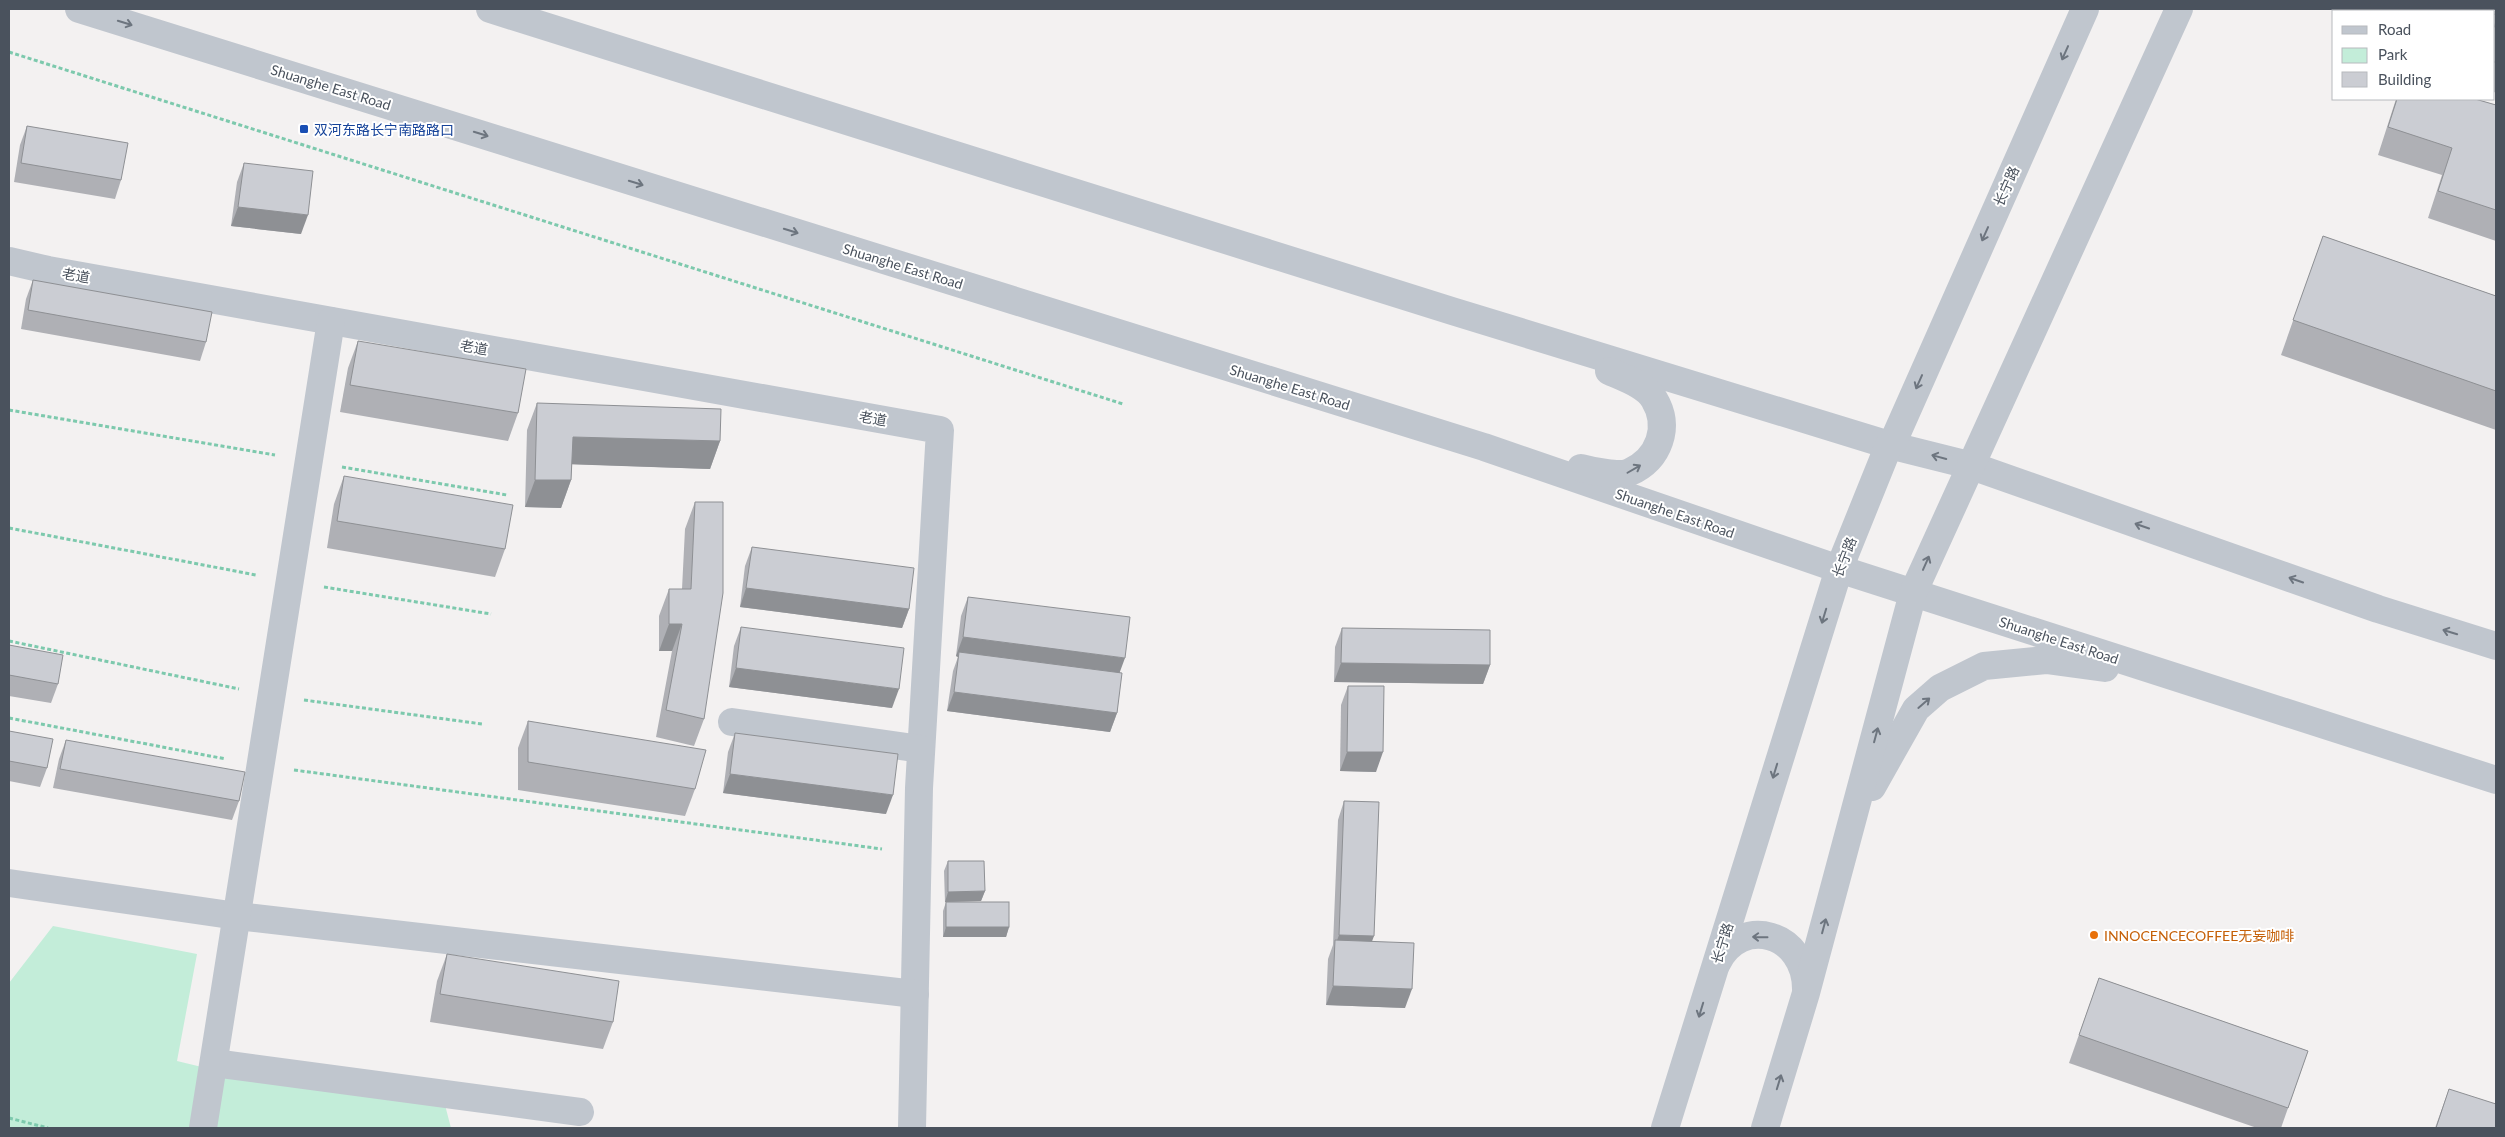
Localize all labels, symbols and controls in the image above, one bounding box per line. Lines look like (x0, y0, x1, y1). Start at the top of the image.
legend (2332, 10, 2495, 100)
one-way arrow (117, 19, 133, 29)
text: Road (2378, 20, 2411, 38)
one-way arrow (2060, 45, 2070, 60)
text: Park (2378, 45, 2408, 63)
street label: Shuanghe East Road (269, 61, 393, 113)
text: Building (2378, 70, 2431, 88)
place label: 双河东路长宁南路路口 (314, 121, 454, 138)
marker: 双河东路长宁南路路口 (298, 123, 310, 135)
one-way arrow (473, 130, 489, 140)
street label: 长宁路 (1990, 163, 2022, 209)
one-way arrow (628, 178, 644, 188)
one-way arrow (1980, 226, 1989, 241)
one-way arrow (783, 227, 799, 236)
street label: Shuanghe East Road (841, 240, 965, 292)
street label: 老道 (61, 264, 91, 286)
street label: 老道 (459, 336, 489, 358)
street label: Shuanghe East Road (1228, 361, 1352, 413)
one-way arrow (1914, 374, 1924, 389)
street label: 老道 (858, 407, 888, 429)
one-way arrow (1931, 452, 1947, 462)
one-way arrow (1626, 464, 1641, 474)
street label: Shuanghe East Road (1613, 485, 1737, 541)
one-way arrow (2135, 521, 2151, 530)
street label: 长宁路 (1829, 534, 1859, 580)
one-way arrow (1922, 556, 1932, 571)
one-way arrow (2288, 575, 2304, 584)
one-way arrow (1819, 608, 1828, 623)
street label: Shuanghe East Road (1997, 613, 2121, 667)
one-way arrow (2442, 626, 2458, 636)
one-way arrow (1917, 697, 1930, 708)
one-way arrow (1872, 727, 1881, 743)
one-way arrow (1770, 763, 1780, 779)
one-way arrow (1820, 918, 1830, 934)
street label: 长宁路 (1708, 920, 1736, 966)
place label: INNOCENCECOFFEE无妄咖啡 (2104, 927, 2294, 944)
marker: INNOCENCECOFFEE无妄咖啡 (2088, 929, 2100, 941)
one-way arrow (1752, 932, 1768, 941)
one-way arrow (1696, 1001, 1706, 1017)
one-way arrow (1774, 1074, 1784, 1090)

